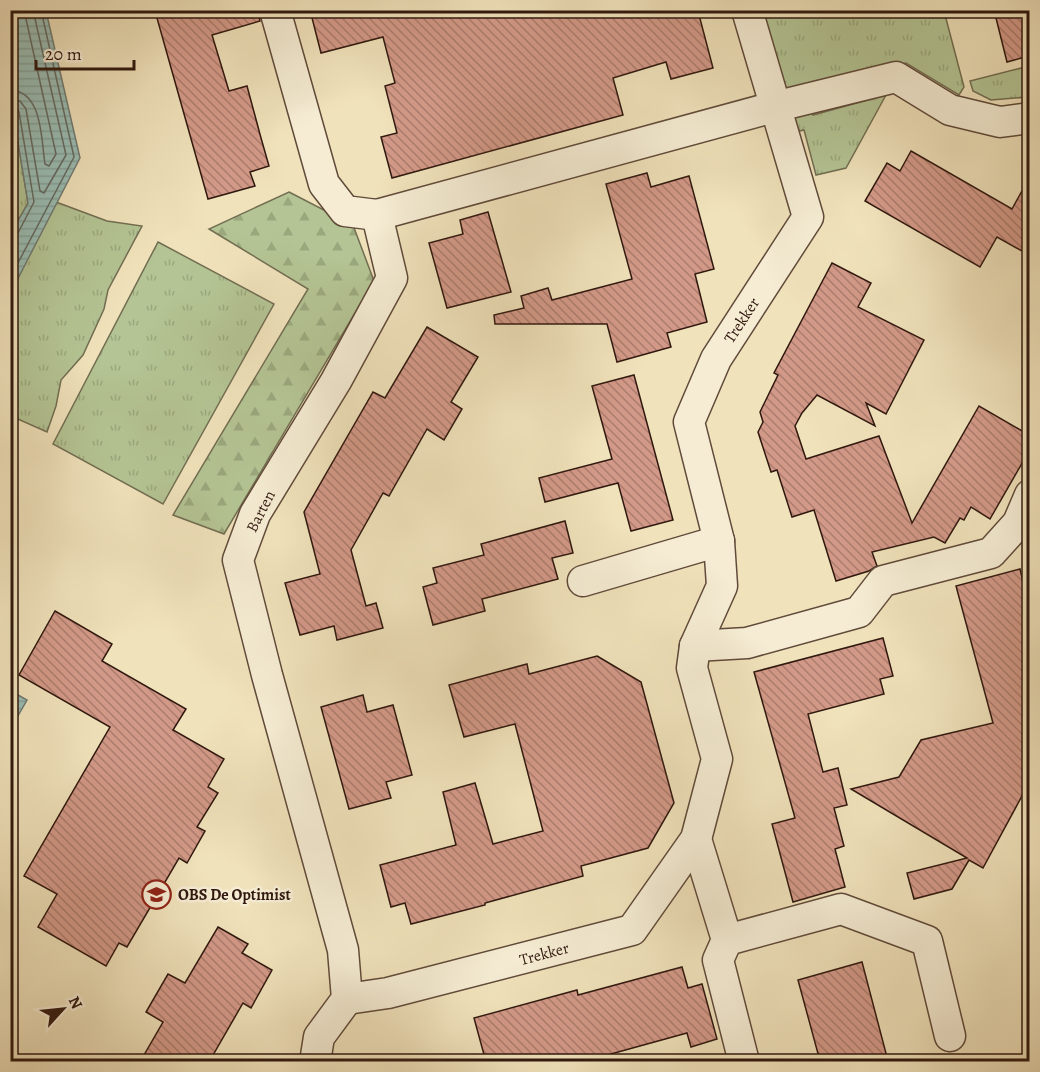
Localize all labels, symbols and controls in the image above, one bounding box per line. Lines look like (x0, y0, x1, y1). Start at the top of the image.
scale bar (36, 33, 134, 71)
text: 20 m (45, 42, 82, 66)
street label: Trekker (719, 293, 765, 348)
street label: Barten (241, 486, 281, 536)
school or university icon: OBS De Optimist (141, 878, 173, 910)
place label: OBS De Optimist (178, 884, 291, 906)
street label: Trekker (517, 937, 571, 971)
north arrow (33, 979, 93, 1039)
text: N (63, 992, 88, 1013)

